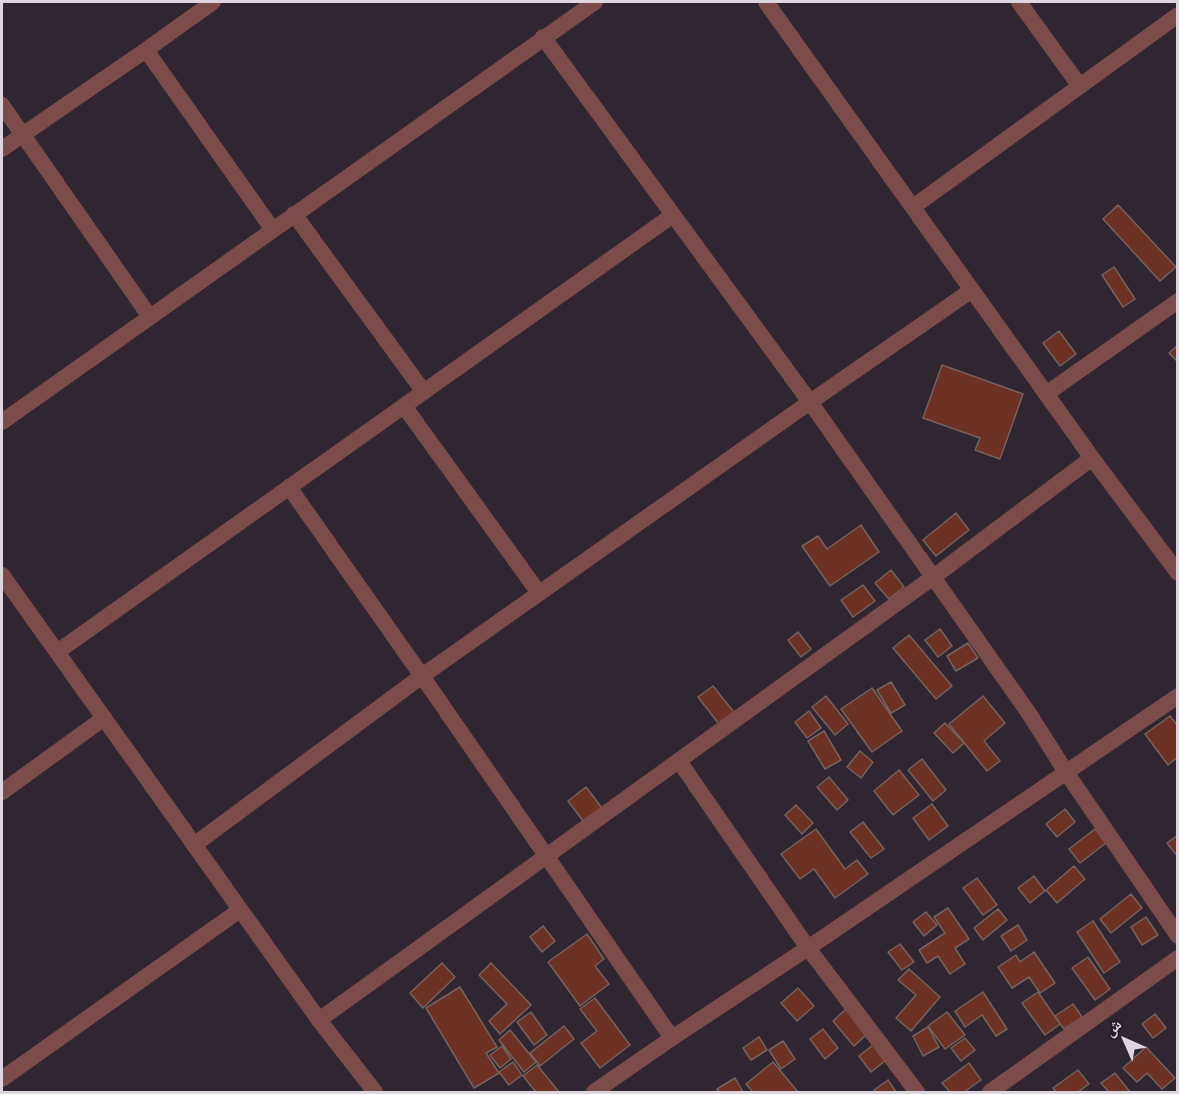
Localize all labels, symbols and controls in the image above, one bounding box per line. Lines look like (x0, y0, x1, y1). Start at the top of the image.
north arrow (1095, 1010, 1155, 1070)
text: ش (1099, 1014, 1125, 1040)

